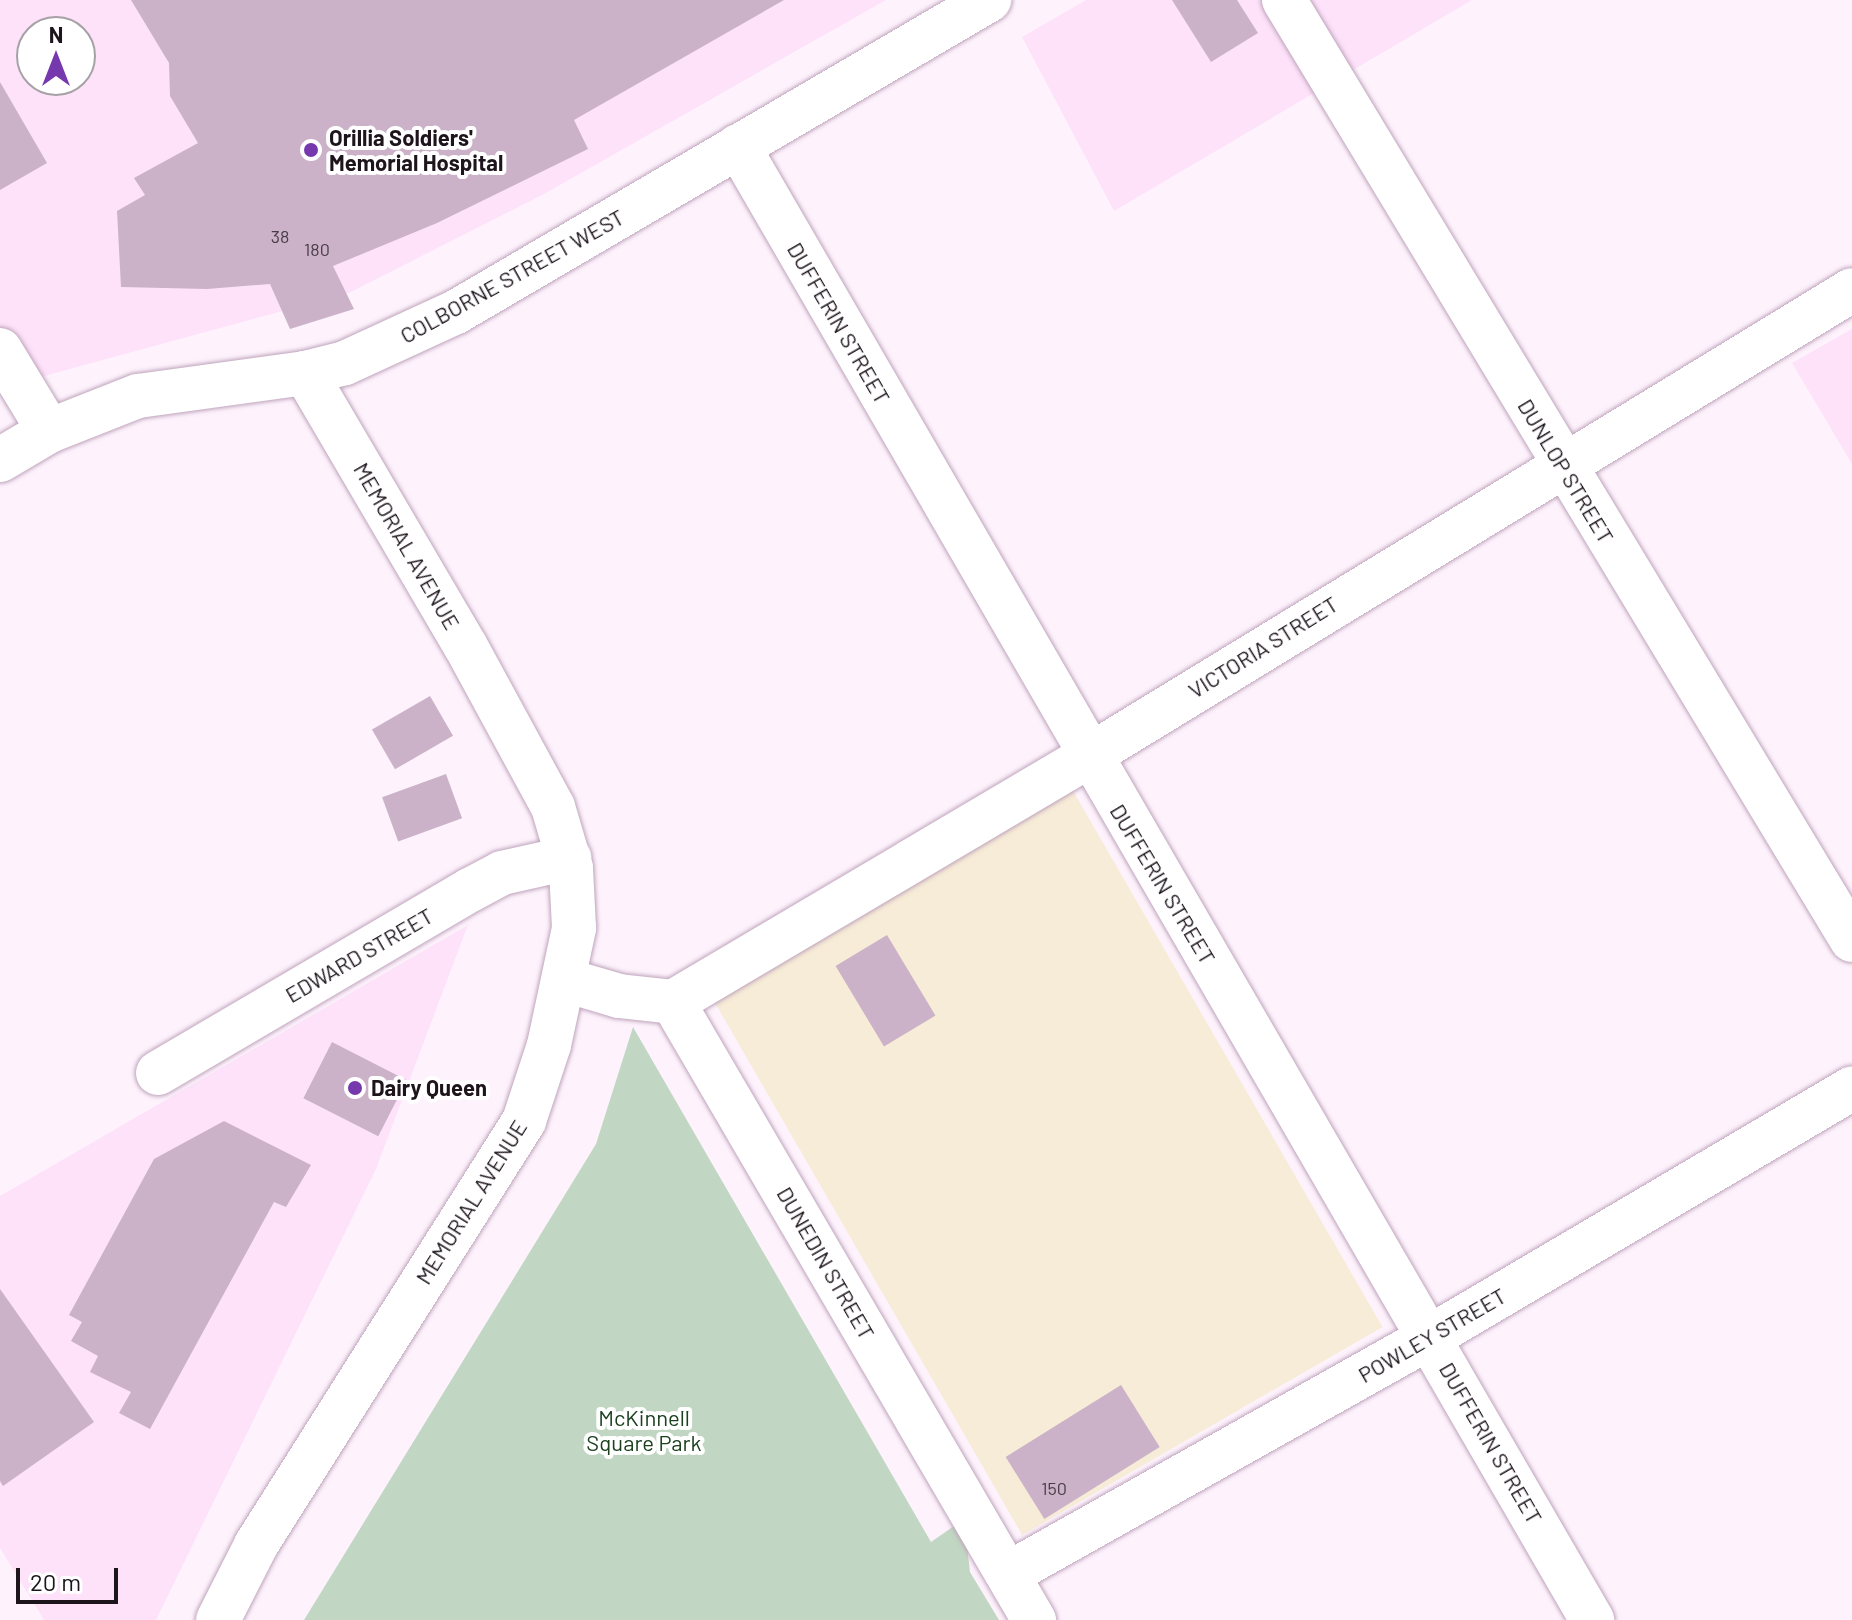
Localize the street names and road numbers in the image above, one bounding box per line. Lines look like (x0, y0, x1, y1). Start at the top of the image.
street label: COLBORNE STREET WEST (395, 203, 629, 349)
street label: DUFFERIN STREET (782, 238, 896, 408)
street label: DUNLOP STREET (1513, 394, 1619, 548)
street label: MEMORIAL AVENUE (348, 458, 466, 634)
street label: VICTORIA STREET (1183, 590, 1343, 704)
street label: DUFFERIN STREET (1105, 799, 1221, 969)
street label: EDWARD STREET (281, 902, 437, 1008)
street label: MEMORIAL AVENUE (410, 1115, 532, 1289)
street label: DUNEDIN STREET (772, 1182, 880, 1344)
street label: POWLEY STREET (1353, 1282, 1511, 1388)
street label: DUFFERIN STREET (1434, 1358, 1548, 1528)

